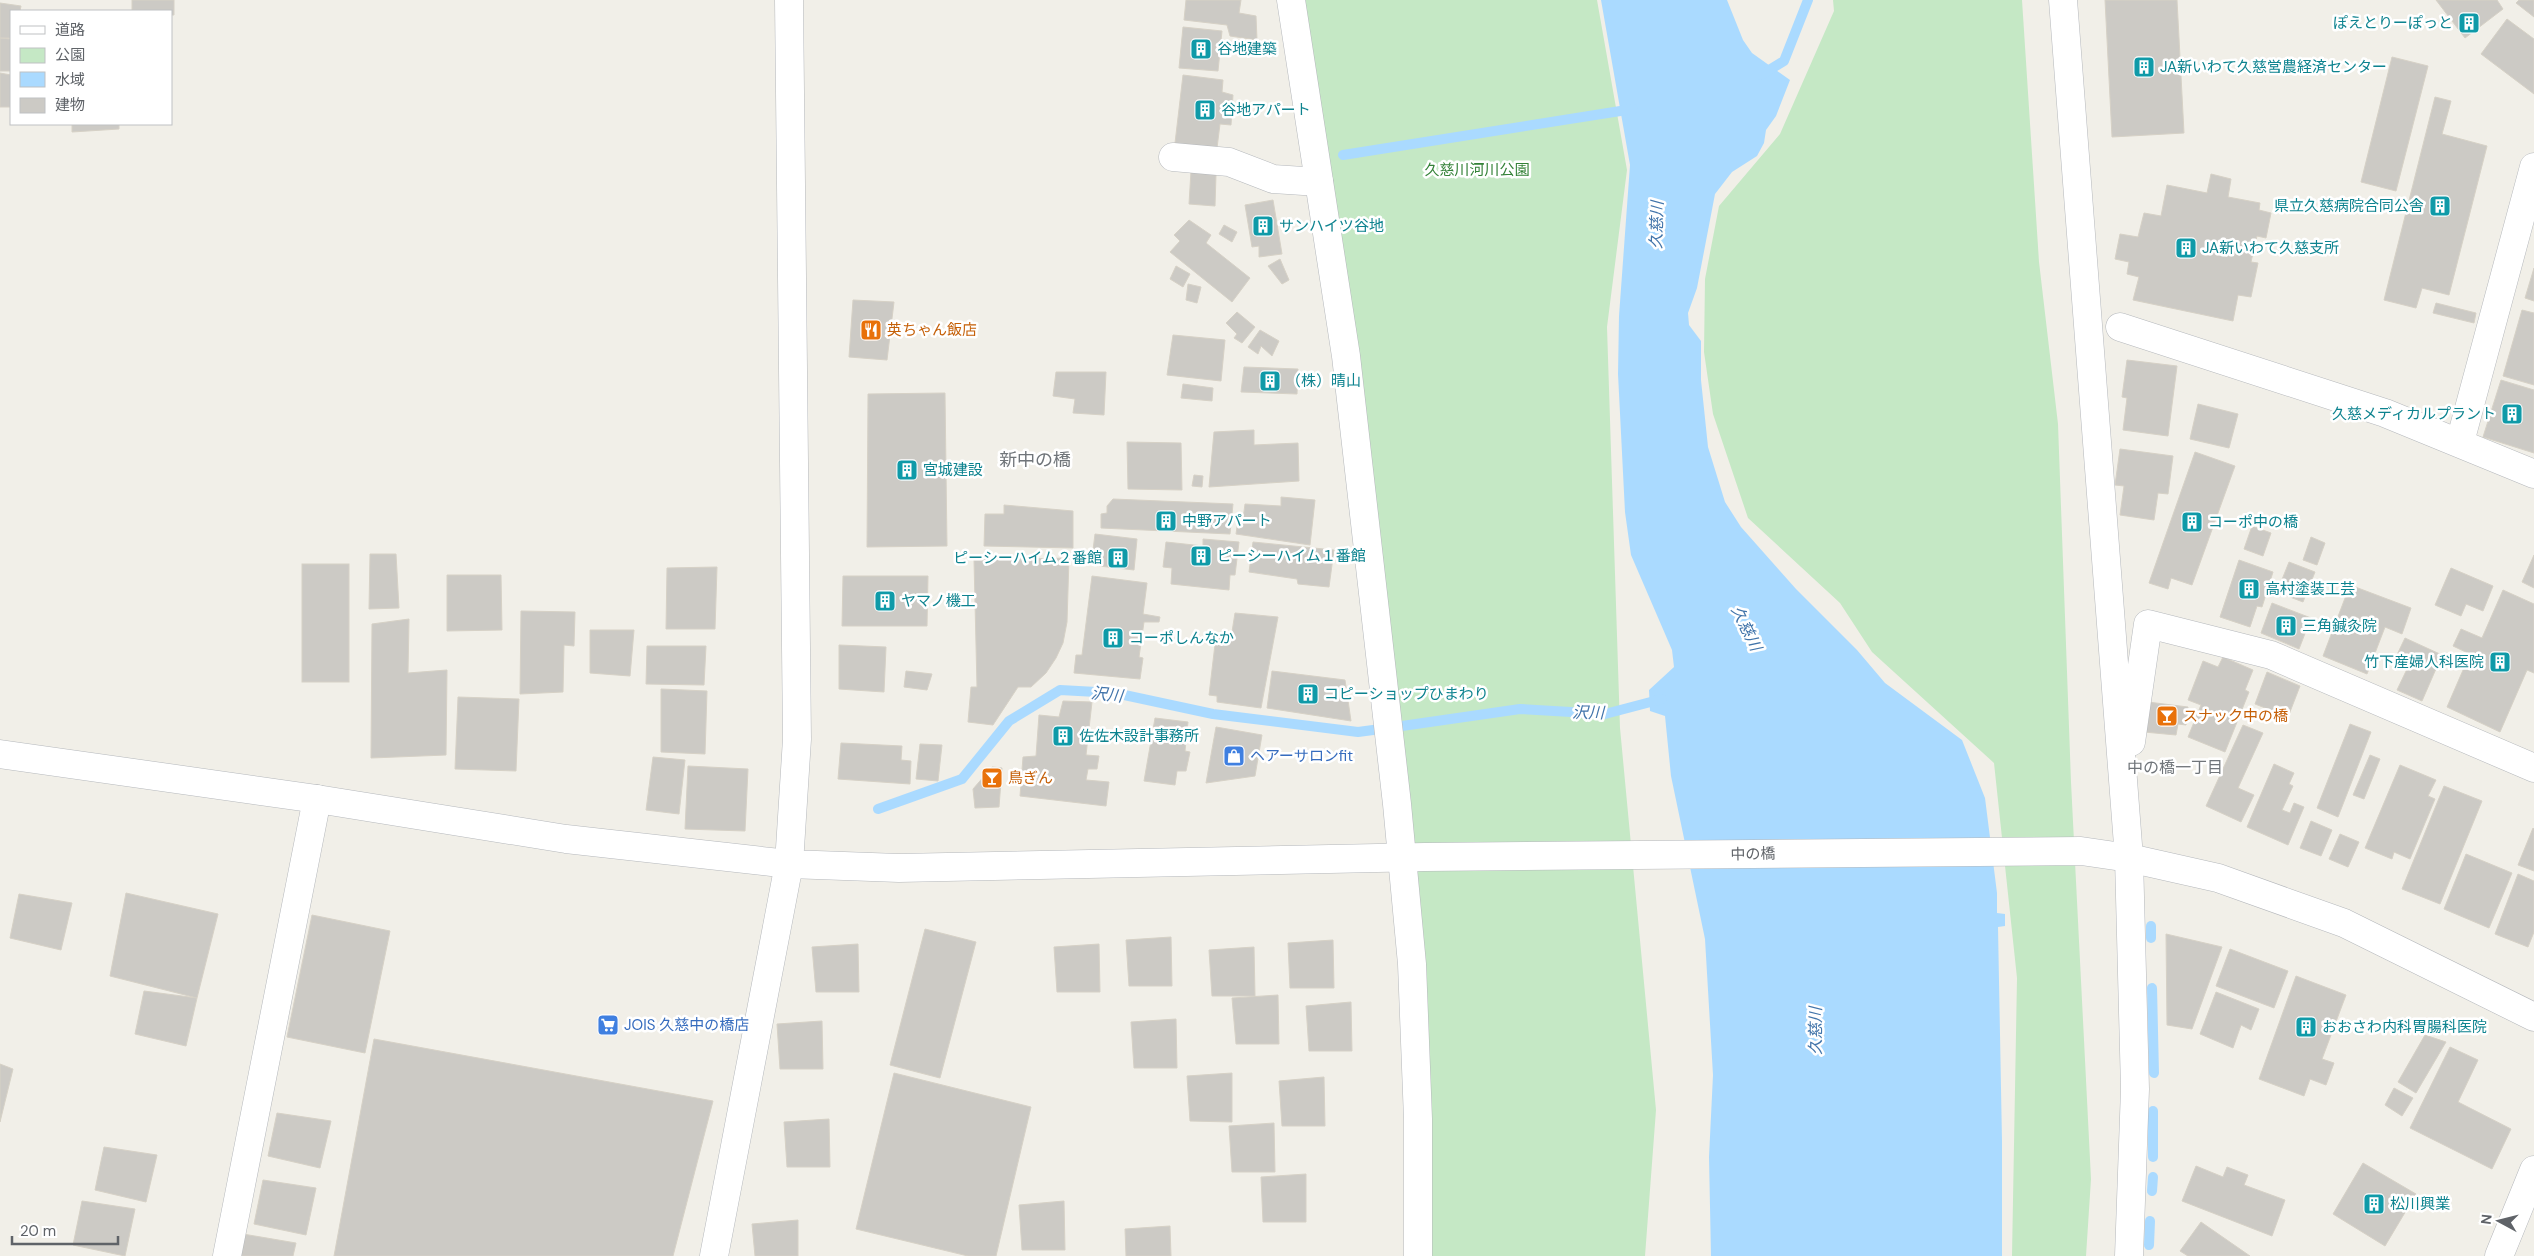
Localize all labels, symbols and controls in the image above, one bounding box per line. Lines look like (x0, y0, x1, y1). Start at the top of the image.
legend (10, 10, 172, 125)
building icon: ぽえとりーぽっと (2457, 11, 2481, 35)
place label: ぽえとりーぽっと (2333, 13, 2453, 33)
text: 道路 (55, 20, 85, 40)
building icon: 谷地建築 (1189, 37, 1213, 61)
place label: 谷地建築 (1217, 39, 1277, 59)
text: 公園 (55, 45, 85, 65)
building icon: JA新いわて久慈営農経済センター (2132, 55, 2156, 79)
place label: JA新いわて久慈営農経済センター (2160, 57, 2387, 77)
text: 水域 (55, 70, 85, 90)
text: 建物 (55, 95, 85, 115)
building icon: 谷地アパート (1193, 98, 1217, 122)
place label: 谷地アパート (1221, 100, 1311, 120)
park label: 久慈川河川公園 (1424, 160, 1530, 180)
building icon: 県立久慈病院合同公舎 (2428, 194, 2452, 218)
place label: 県立久慈病院合同公舎 (2274, 196, 2424, 216)
water label: 久慈川 (1645, 199, 1668, 249)
building icon: サンハイツ谷地 (1251, 214, 1275, 238)
place label: サンハイツ谷地 (1279, 216, 1384, 236)
building icon: JA新いわて久慈支所 (2174, 236, 2198, 260)
place label: JA新いわて久慈支所 (2202, 238, 2339, 258)
restaurant icon: 英ちゃん飯店 (859, 318, 883, 342)
place label: 英ちゃん飯店 (887, 320, 977, 340)
building icon: （株）晴山 (1258, 369, 1282, 393)
place label: （株）晴山 (1286, 371, 1361, 391)
building icon: 久慈メディカルプラント (2500, 402, 2524, 426)
place label: 久慈メディカルプラント (2332, 404, 2496, 424)
district label: 新中の橋 (999, 448, 1071, 472)
building icon: 宮城建設 (895, 458, 919, 482)
place label: 宮城建設 (923, 460, 983, 480)
building icon: 中野アパート (1154, 509, 1178, 533)
building icon: コーポ中の橋 (2180, 510, 2204, 534)
place label: 中野アパート (1182, 511, 1272, 531)
place label: コーポ中の橋 (2208, 512, 2298, 532)
building icon: ピーシーハイム１番館 (1189, 544, 1213, 568)
building icon: ピーシーハイム２番館 (1106, 546, 1130, 570)
place label: ピーシーハイム１番館 (1217, 546, 1366, 566)
place label: ピーシーハイム２番館 (953, 548, 1102, 568)
building icon: 高村塗装工芸 (2237, 577, 2261, 601)
place label: 高村塗装工芸 (2265, 579, 2355, 599)
building icon: ヤマノ機工 (873, 589, 897, 613)
place label: ヤマノ機工 (901, 591, 976, 611)
water label: 久慈川 (1727, 602, 1767, 656)
building icon: 三角鍼灸院 (2274, 614, 2298, 638)
place label: 三角鍼灸院 (2302, 616, 2377, 636)
building icon: コーポしんなか (1101, 626, 1125, 650)
place label: コーポしんなか (1129, 628, 1234, 648)
building icon: 竹下産婦人科医院 (2488, 650, 2512, 674)
place label: 竹下産婦人科医院 (2364, 652, 2484, 672)
water label: 沢川 (1090, 682, 1126, 707)
building icon: コピーショップひまわり (1296, 682, 1320, 706)
place label: コピーショップひまわり (1324, 684, 1489, 704)
water label: 沢川 (1572, 702, 1606, 723)
bar icon: スナック中の橋 (2155, 704, 2179, 728)
place label: スナック中の橋 (2183, 706, 2288, 726)
building icon: 佐佐木設計事務所 (1051, 724, 1075, 748)
place label: 佐佐木設計事務所 (1079, 726, 1199, 746)
shop icon: ヘアーサロンfit (1222, 744, 1246, 768)
place label: ヘアーサロンfit (1250, 746, 1353, 766)
district label: 中の橋一丁目 (2127, 757, 2223, 778)
bar icon: 鳥ぎん (980, 766, 1004, 790)
place label: 鳥ぎん (1008, 768, 1053, 788)
street label: 中の橋 (1730, 844, 1776, 864)
water label: 久慈川 (1805, 1005, 1826, 1055)
supermarket icon: JOIS 久慈中の橋店 (596, 1013, 620, 1037)
place label: JOIS 久慈中の橋店 (624, 1015, 749, 1035)
building icon: おおさわ内科胃腸科医院 (2294, 1015, 2318, 1039)
place label: おおさわ内科胃腸科医院 (2322, 1017, 2487, 1037)
building icon: 松川興業 (2362, 1192, 2386, 1216)
place label: 松川興業 (2390, 1194, 2450, 1214)
north arrow (2474, 1196, 2524, 1246)
text: N (2477, 1213, 2496, 1226)
scale bar (12, 1214, 119, 1246)
text: 20 m (20, 1221, 56, 1241)

